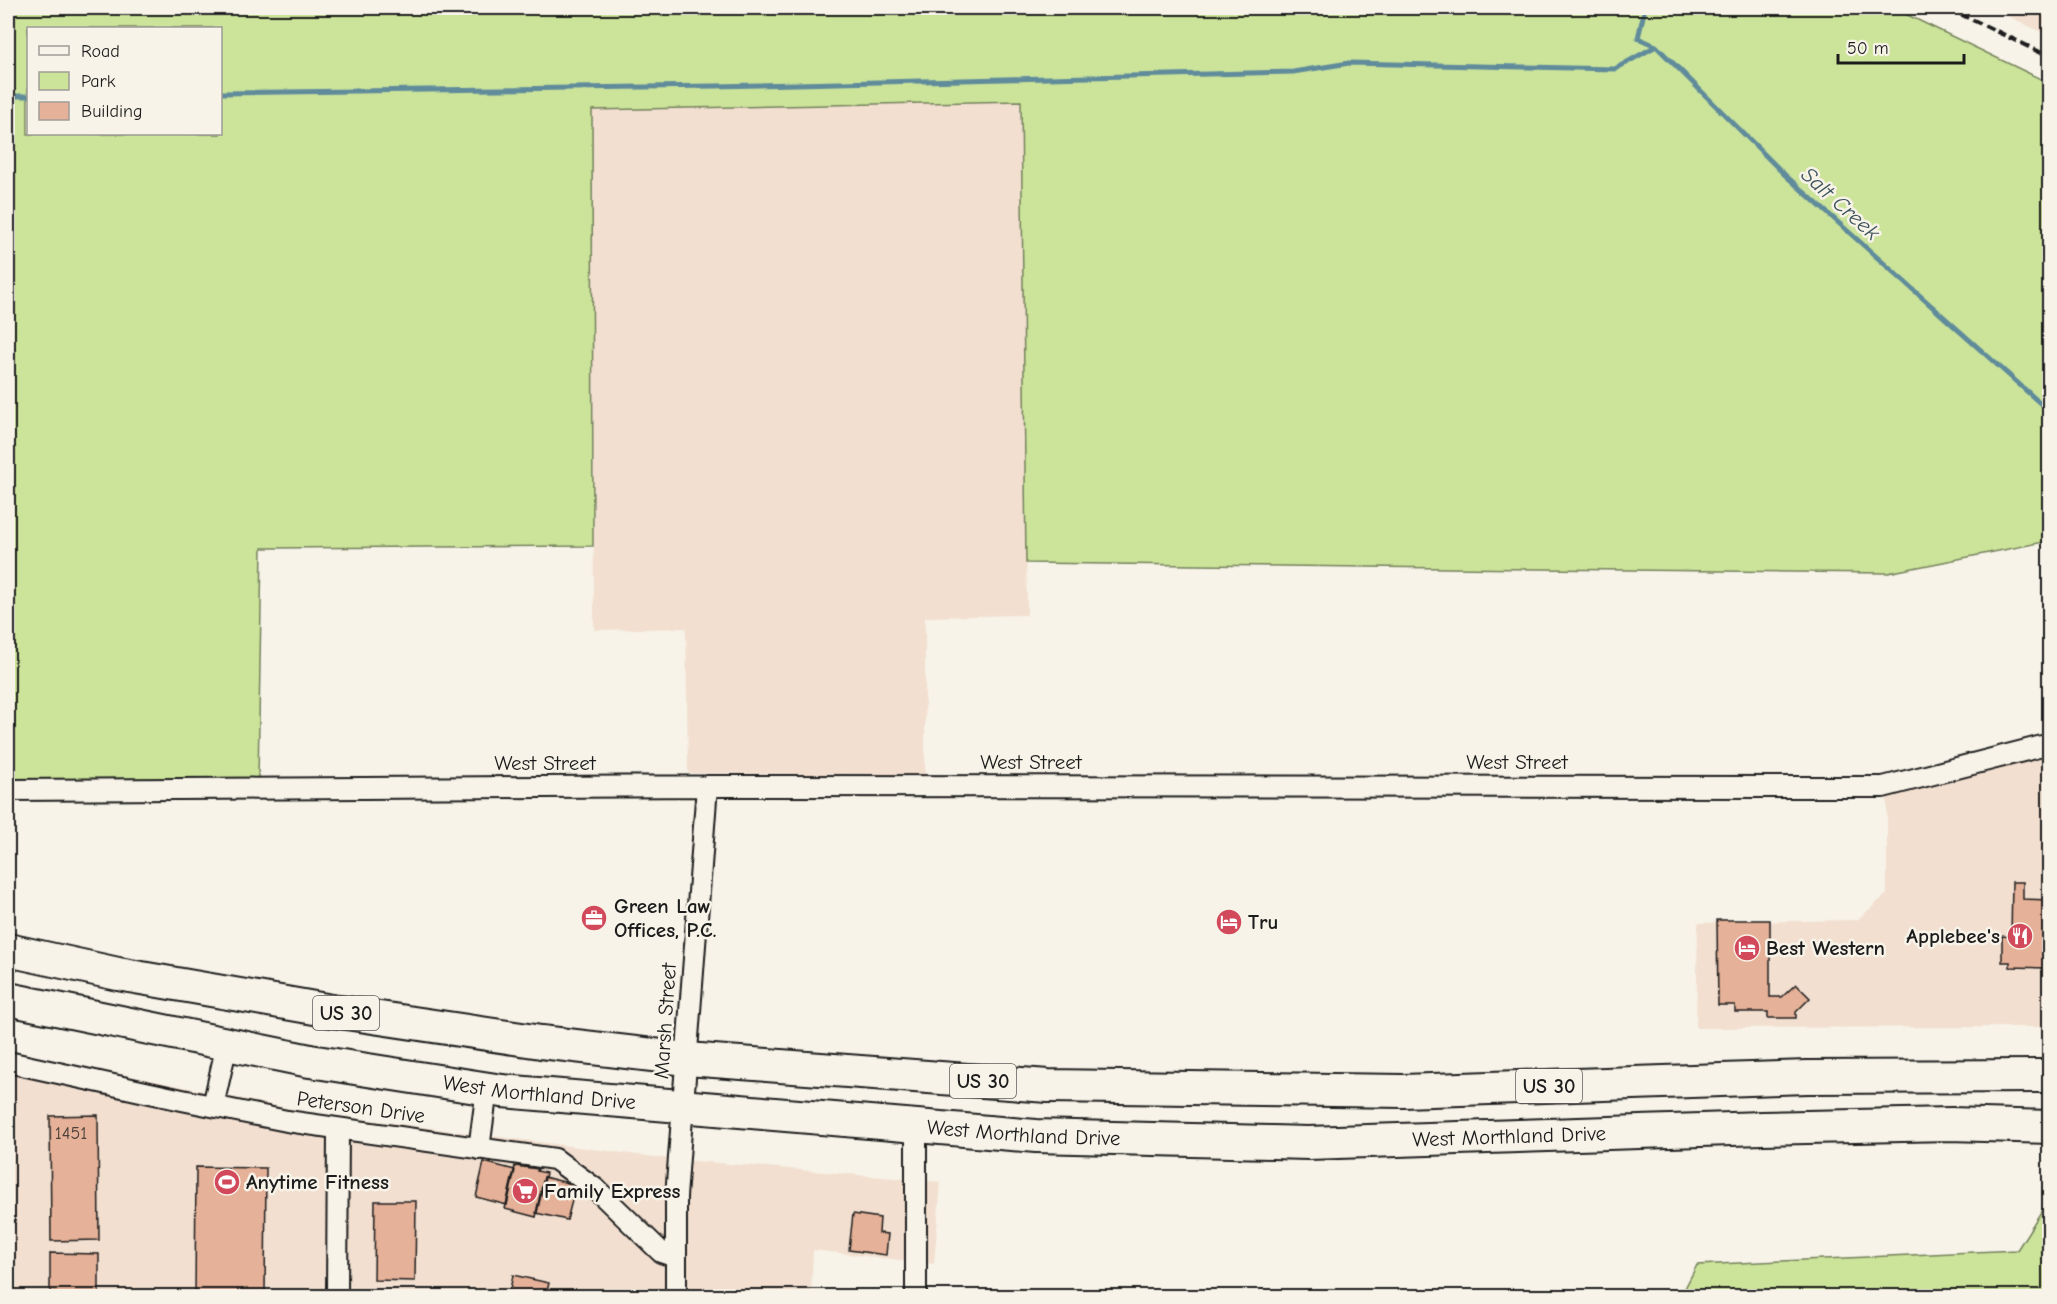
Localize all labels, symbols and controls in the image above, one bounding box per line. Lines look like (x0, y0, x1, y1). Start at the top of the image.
legend (27, 27, 222, 135)
scale bar (1838, 27, 1964, 65)
text: 50 m (1847, 38, 1889, 59)
text: Road (81, 41, 120, 62)
text: Park (81, 71, 116, 92)
text: Building (81, 101, 143, 122)
water label: Salt Creek (1796, 162, 1885, 246)
street label: West Street (980, 750, 1083, 774)
street label: West Street (1466, 750, 1569, 774)
street label: West Street (494, 751, 597, 775)
place label: Green Law Offices, P.C. (614, 894, 717, 942)
office icon: Green Law Offices, P.C. (579, 903, 609, 933)
hotel icon: Tru (1214, 907, 1244, 937)
place label: Tru (1248, 910, 1278, 934)
restaurant icon: Applebee's (2005, 921, 2035, 951)
place label: Applebee's (1906, 924, 2000, 948)
hotel icon: Best Western (1732, 933, 1762, 963)
place label: Best Western (1766, 936, 1885, 960)
street label: Marsh Street (649, 961, 681, 1080)
road number: US 30 (313, 996, 379, 1030)
road number: US 30 (950, 1064, 1016, 1098)
road number: US 30 (1516, 1069, 1582, 1103)
street label: West Morthland Drive (441, 1070, 637, 1114)
street label: Peterson Drive (295, 1086, 427, 1128)
street label: West Morthland Drive (926, 1115, 1121, 1150)
street label: West Morthland Drive (1412, 1121, 1607, 1152)
house number: 1451 (55, 1123, 87, 1144)
sports icon: Anytime Fitness (212, 1167, 242, 1197)
place label: Anytime Fitness (246, 1170, 389, 1194)
supermarket icon: Family Express (510, 1176, 540, 1206)
place label: Family Express (544, 1179, 680, 1203)

